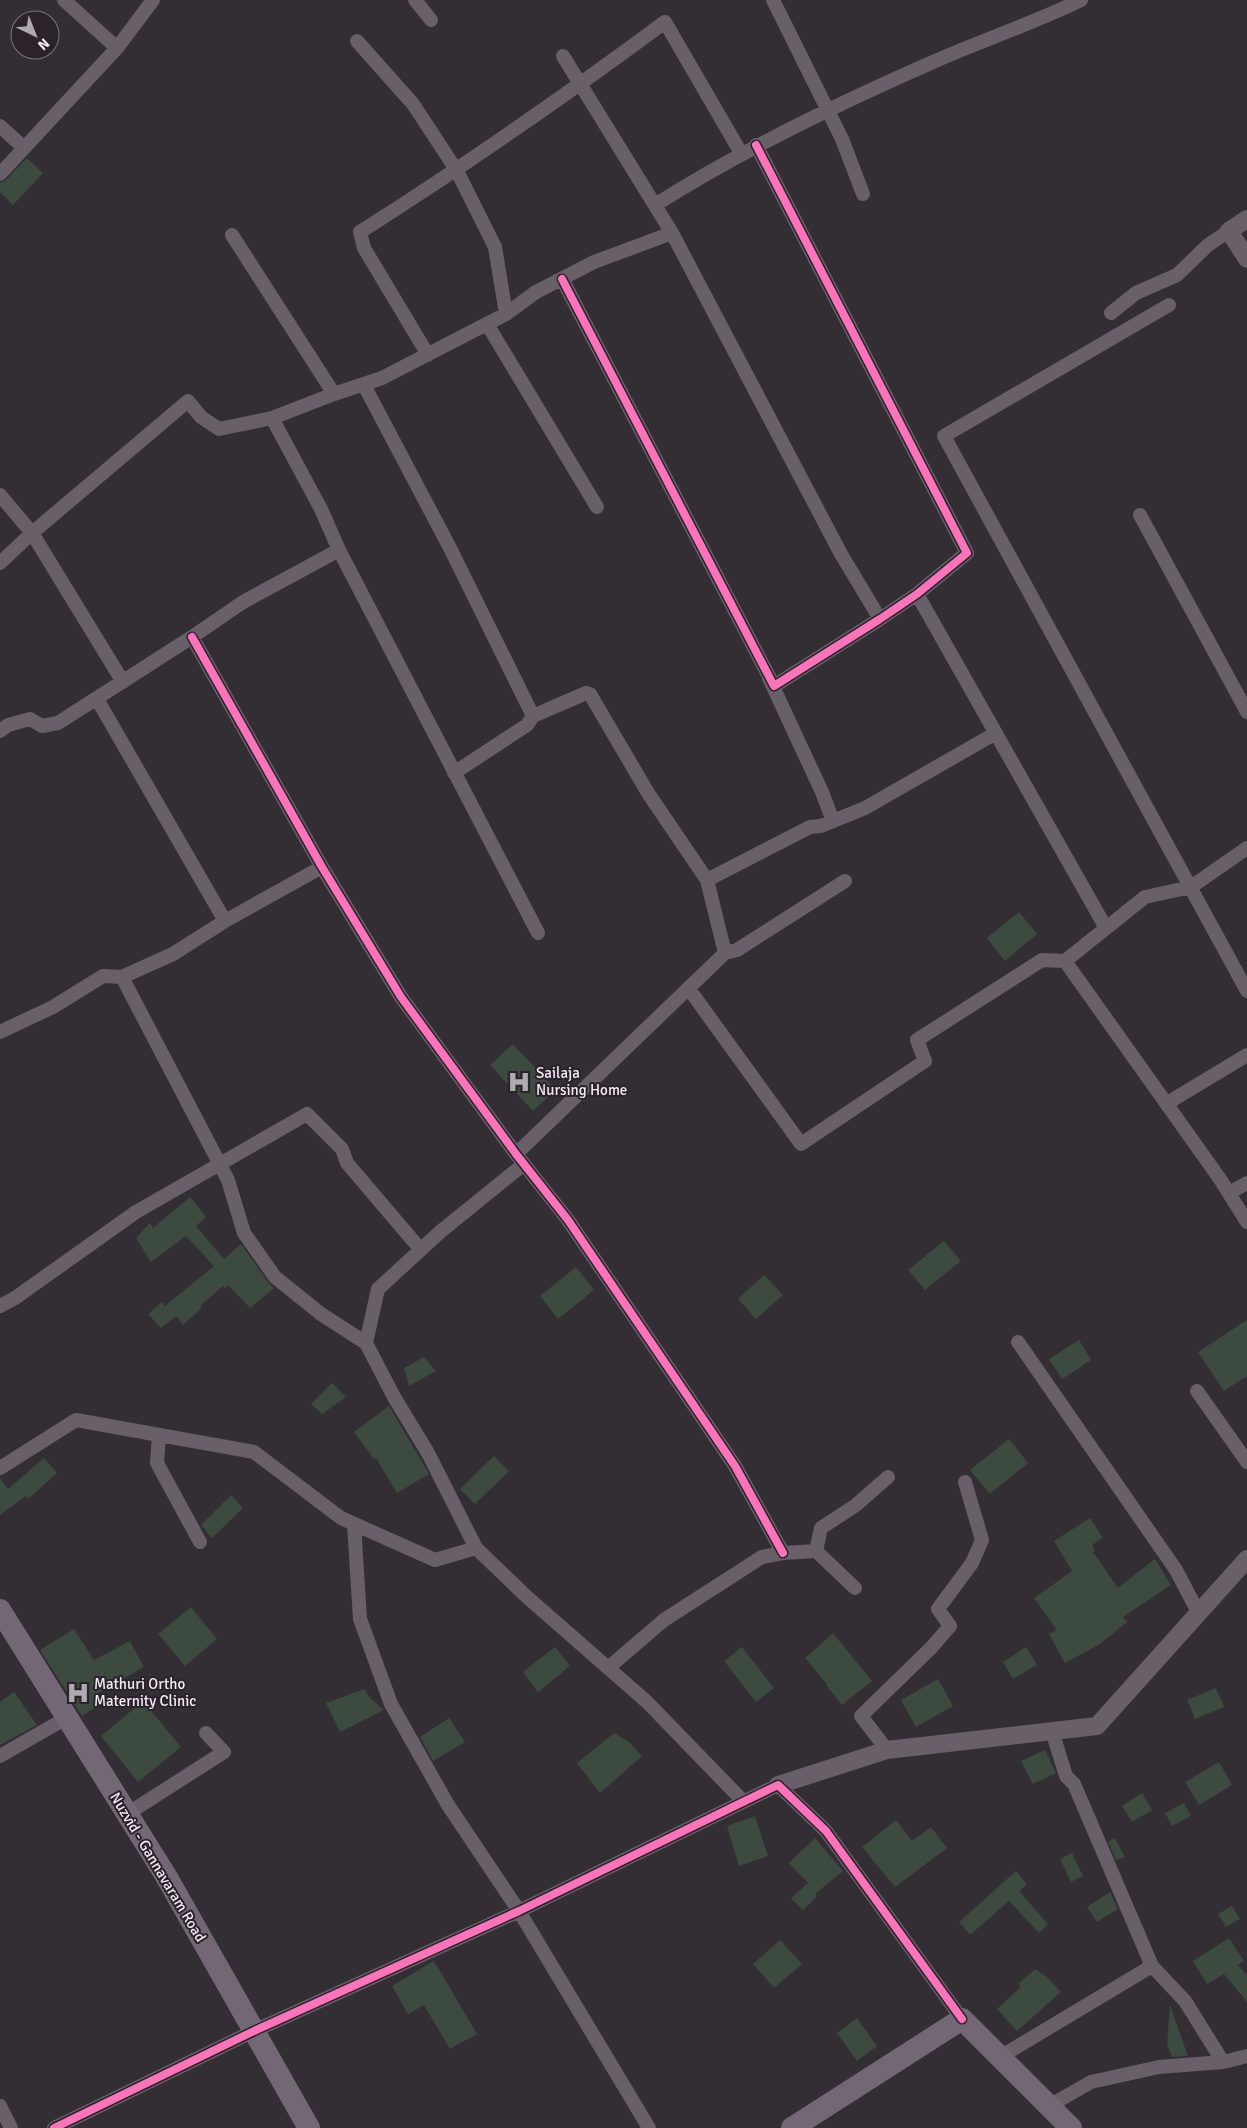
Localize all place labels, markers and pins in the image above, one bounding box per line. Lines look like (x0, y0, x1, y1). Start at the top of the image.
place label: Sailaja Nursing Home (536, 1064, 627, 1099)
hospital icon: Sailaja Nursing Home (506, 1069, 532, 1095)
place label: Mathuri Ortho Maternity Clinic (94, 1675, 196, 1710)
hospital icon: Mathuri Ortho Maternity Clinic (65, 1680, 91, 1706)

